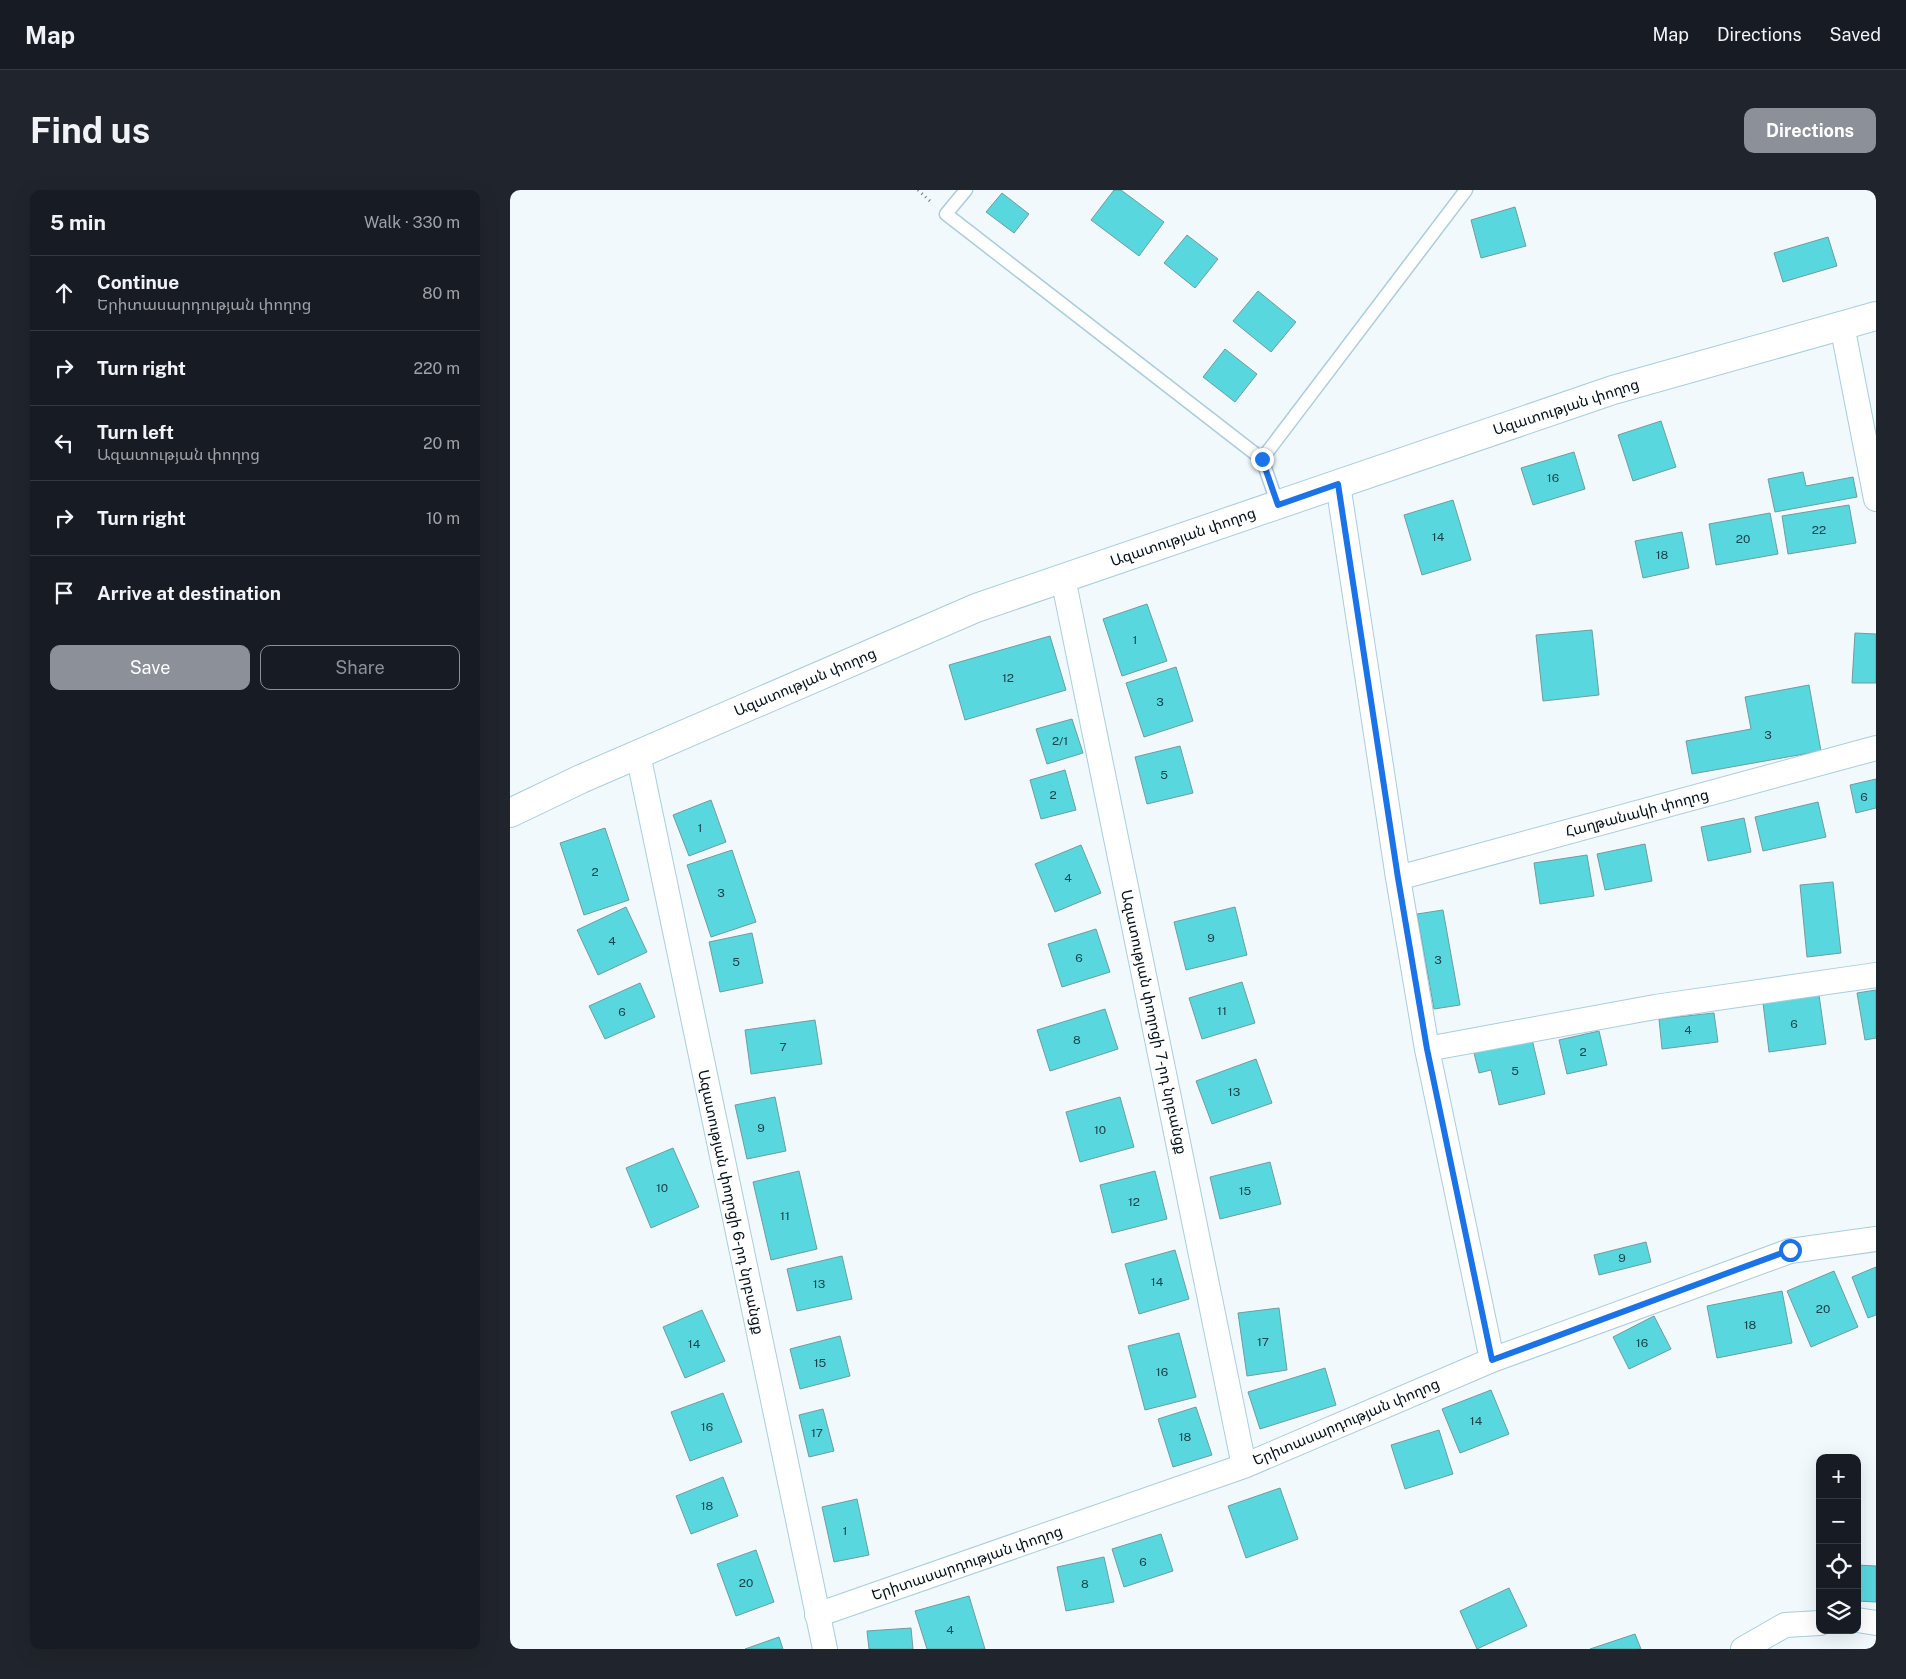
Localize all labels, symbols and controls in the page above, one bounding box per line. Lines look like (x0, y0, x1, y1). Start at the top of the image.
text: Map (25, 21, 75, 49)
text: Map (1652, 24, 1689, 45)
text: Directions (1717, 24, 1802, 45)
text: Saved (1830, 24, 1881, 45)
button: Directions (1744, 108, 1876, 153)
text: Find us (30, 110, 150, 151)
text: 5 min (50, 210, 106, 235)
text: Walk · 330 m (364, 213, 460, 232)
text: Continue (97, 271, 179, 293)
icon: ahead (50, 279, 78, 307)
text: 80 m (422, 284, 460, 303)
text: Երիտասարդության փողոց (97, 295, 311, 314)
icon: right (50, 354, 78, 382)
text: Turn right (97, 357, 186, 379)
text: 220 m (413, 359, 460, 378)
street label: Ազատության փողոց (1491, 375, 1641, 439)
text: Turn left (97, 421, 174, 443)
icon: left (50, 429, 78, 457)
text: 20 m (423, 434, 460, 453)
text: Ազատության փողոց (97, 445, 260, 464)
route end (1251, 448, 1274, 471)
house number: 16 (1547, 471, 1559, 485)
icon: right (50, 504, 78, 532)
street label: Ազատության փողոց (1108, 504, 1258, 570)
text: Turn right (97, 507, 186, 529)
text: 10 m (426, 509, 460, 528)
house number: 22 (1812, 523, 1826, 537)
house number: 14 (1432, 530, 1445, 544)
house number: 20 (1736, 532, 1750, 546)
house number: 18 (1656, 548, 1669, 562)
icon: arrive (50, 579, 78, 607)
text: Arrive at destination (97, 582, 281, 604)
house number: 1 (1133, 633, 1137, 647)
street label: Ազատության փողոց (731, 644, 879, 720)
button: Save (50, 645, 250, 690)
button: Share (260, 645, 460, 690)
house number: 12 (1002, 671, 1014, 685)
house number: 3 (1156, 695, 1164, 709)
house number: 3 (1764, 728, 1772, 742)
house number: 2/1 (1052, 734, 1068, 748)
house number: 5 (1160, 768, 1168, 782)
street label: Հաղթանակի փողոց (1563, 785, 1711, 841)
house number: 2 (1049, 788, 1057, 802)
house number: 6 (1860, 790, 1868, 804)
house number: 1 (698, 821, 702, 835)
house number: 2 (591, 865, 599, 879)
house number: 4 (1064, 871, 1072, 885)
house number: 3 (717, 886, 725, 900)
street label: Ազատության փողոցի 7-րդ նրբանցք (1117, 888, 1191, 1156)
house number: 9 (1207, 931, 1215, 945)
house number: 4 (608, 934, 616, 948)
house number: 6 (1075, 951, 1083, 965)
house number: 3 (1434, 953, 1442, 967)
house number: 5 (732, 955, 740, 969)
house number: 11 (1217, 1004, 1227, 1018)
house number: 6 (618, 1005, 626, 1019)
house number: 6 (1790, 1017, 1798, 1031)
house number: 4 (1684, 1023, 1692, 1037)
house number: 8 (1073, 1033, 1081, 1047)
house number: 7 (779, 1040, 787, 1054)
house number: 2 (1579, 1045, 1587, 1059)
house number: 5 (1511, 1064, 1519, 1078)
street label: Ազատության փողոցի 6-րդ նրբանցք (694, 1068, 768, 1336)
house number: 13 (1228, 1085, 1240, 1099)
house number: 9 (757, 1121, 765, 1135)
house number: 10 (1094, 1123, 1106, 1137)
house number: 10 (656, 1181, 668, 1195)
house number: 15 (1239, 1184, 1252, 1198)
house number: 12 (1128, 1195, 1140, 1209)
house number: 11 (780, 1209, 790, 1223)
route start (1779, 1239, 1802, 1262)
house number: 9 (1618, 1251, 1626, 1265)
house number: 14 (1151, 1275, 1164, 1289)
house number: 13 (813, 1277, 825, 1291)
house number: 20 (1816, 1302, 1830, 1316)
house number: 18 (1744, 1318, 1757, 1332)
house number: 17 (1257, 1335, 1269, 1349)
house number: 16 (1636, 1336, 1648, 1350)
house number: 14 (688, 1337, 701, 1351)
house number: 15 (814, 1356, 827, 1370)
house number: 16 (1156, 1365, 1168, 1379)
street label: Երիտասարդության փողոց (1250, 1374, 1442, 1470)
house number: 14 (1470, 1414, 1483, 1428)
house number: 16 (701, 1420, 713, 1434)
house number: 17 (811, 1426, 823, 1440)
house number: 18 (1179, 1430, 1192, 1444)
map controls (1816, 1454, 1861, 1634)
button: + (1816, 1454, 1861, 1499)
house number: 18 (701, 1499, 714, 1513)
button: − (1816, 1499, 1861, 1544)
street label: Երիտասարդության փողոց (869, 1522, 1065, 1604)
house number: 1 (843, 1524, 847, 1538)
button: locate (1816, 1544, 1861, 1589)
house number: 6 (1139, 1555, 1147, 1569)
house number: 20 (739, 1576, 753, 1590)
house number: 8 (1081, 1577, 1089, 1591)
button: layers (1816, 1589, 1861, 1634)
house number: 4 (946, 1623, 954, 1637)

